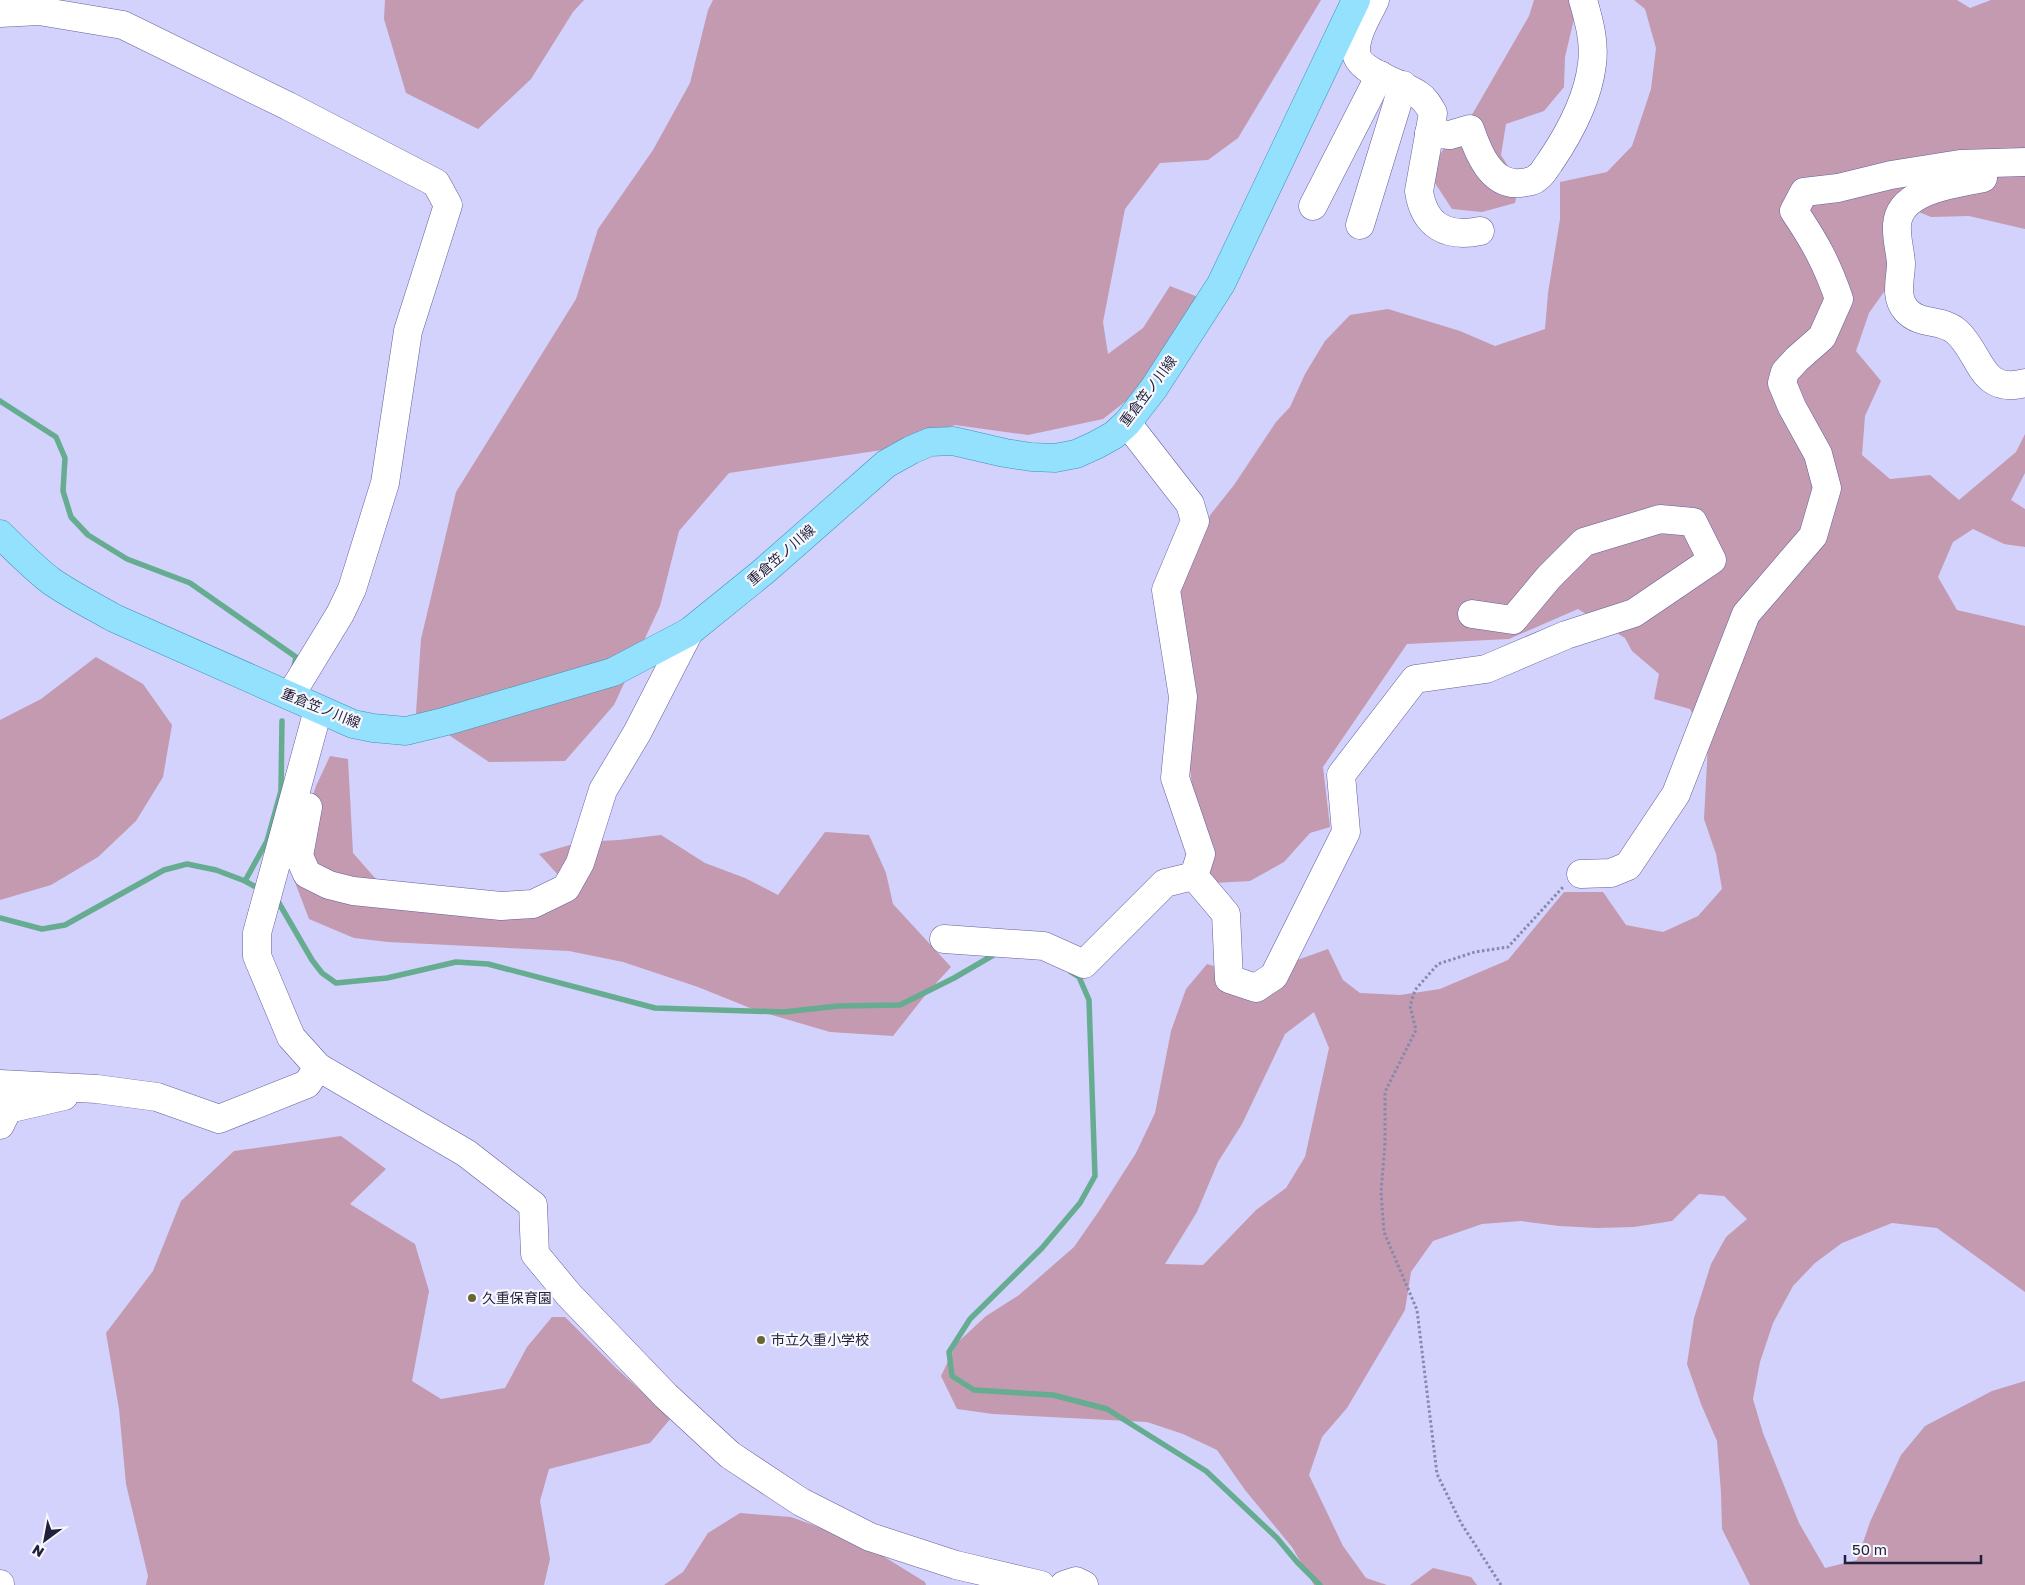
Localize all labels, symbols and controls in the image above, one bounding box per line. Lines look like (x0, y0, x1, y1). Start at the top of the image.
street label: 重倉笠ノ川線 (1116, 352, 1180, 429)
street label: 重倉笠ノ川線 (743, 521, 818, 589)
street label: 重倉笠ノ川線 (279, 684, 363, 731)
place label: 久重保育園 (482, 1289, 552, 1306)
marker: 久重保育園 (466, 1292, 478, 1304)
place label: 市立久重小学校 (771, 1331, 869, 1348)
marker: 市立久重小学校 (755, 1334, 767, 1346)
north arrow (20, 1515, 70, 1565)
scale bar (1845, 1532, 1981, 1564)
text: 50 m (1852, 1540, 1887, 1558)
text: N (29, 1541, 47, 1561)

